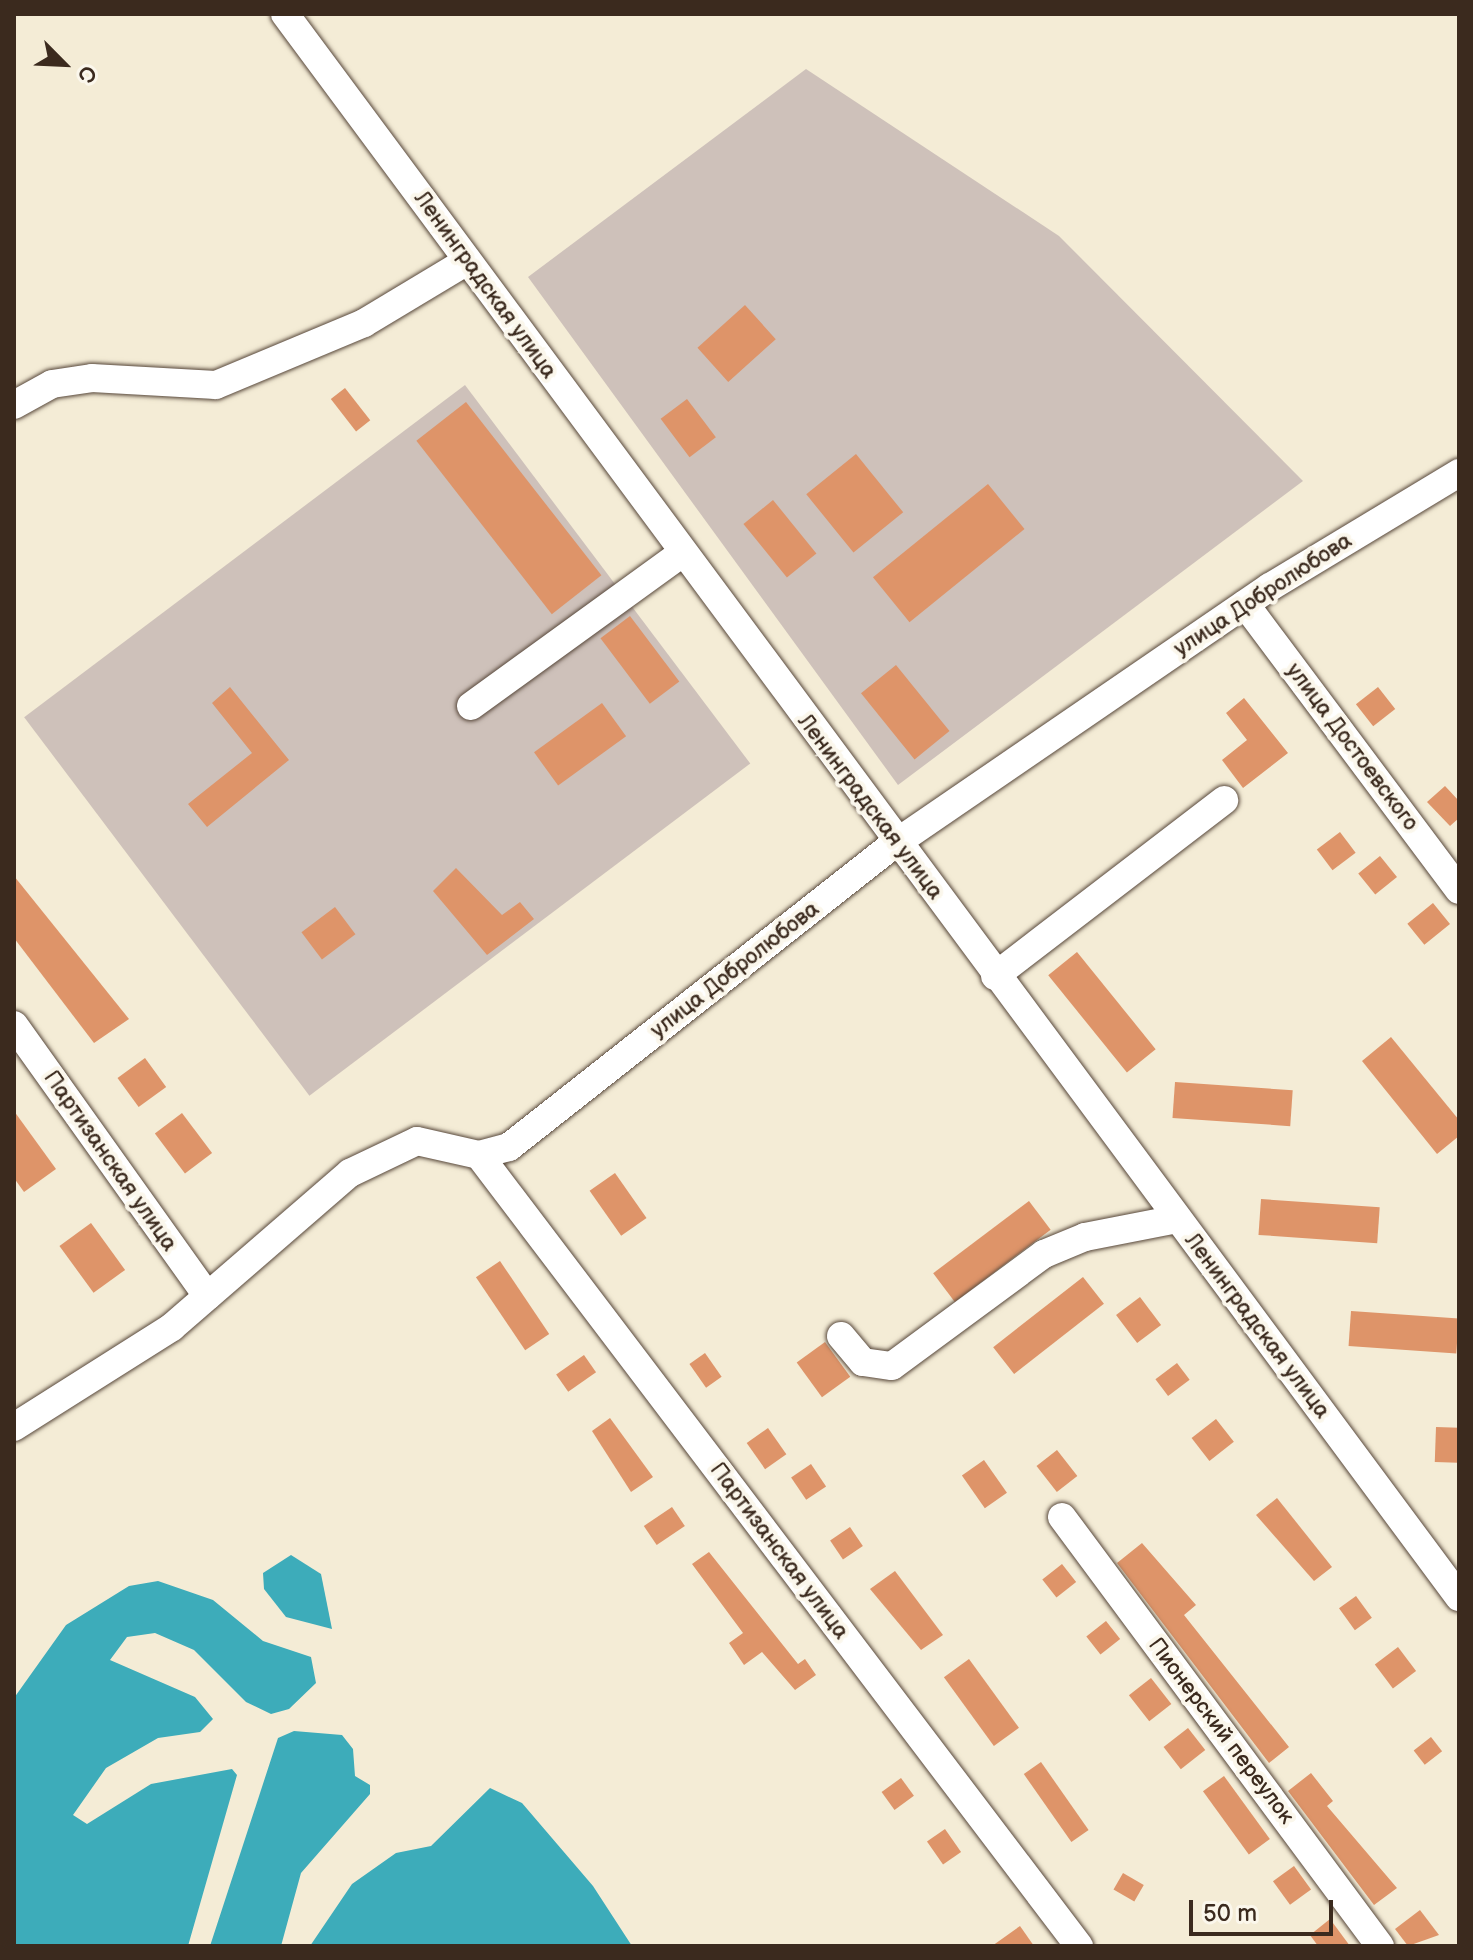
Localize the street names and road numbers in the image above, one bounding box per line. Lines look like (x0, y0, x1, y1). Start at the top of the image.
street label: Ленинградская улица (408, 186, 562, 384)
street label: улица Добролюбова (1169, 528, 1357, 662)
street label: улица Достоевского (1280, 658, 1424, 836)
street label: Ленинградская улица (792, 709, 948, 905)
street label: улица Добролюбова (645, 896, 825, 1044)
street label: Партизанская улица (38, 1066, 182, 1256)
street label: Ленинградская улица (1179, 1228, 1335, 1424)
street label: Партизанская улица (704, 1458, 854, 1644)
street label: Пионерский переулок (1142, 1633, 1300, 1829)

